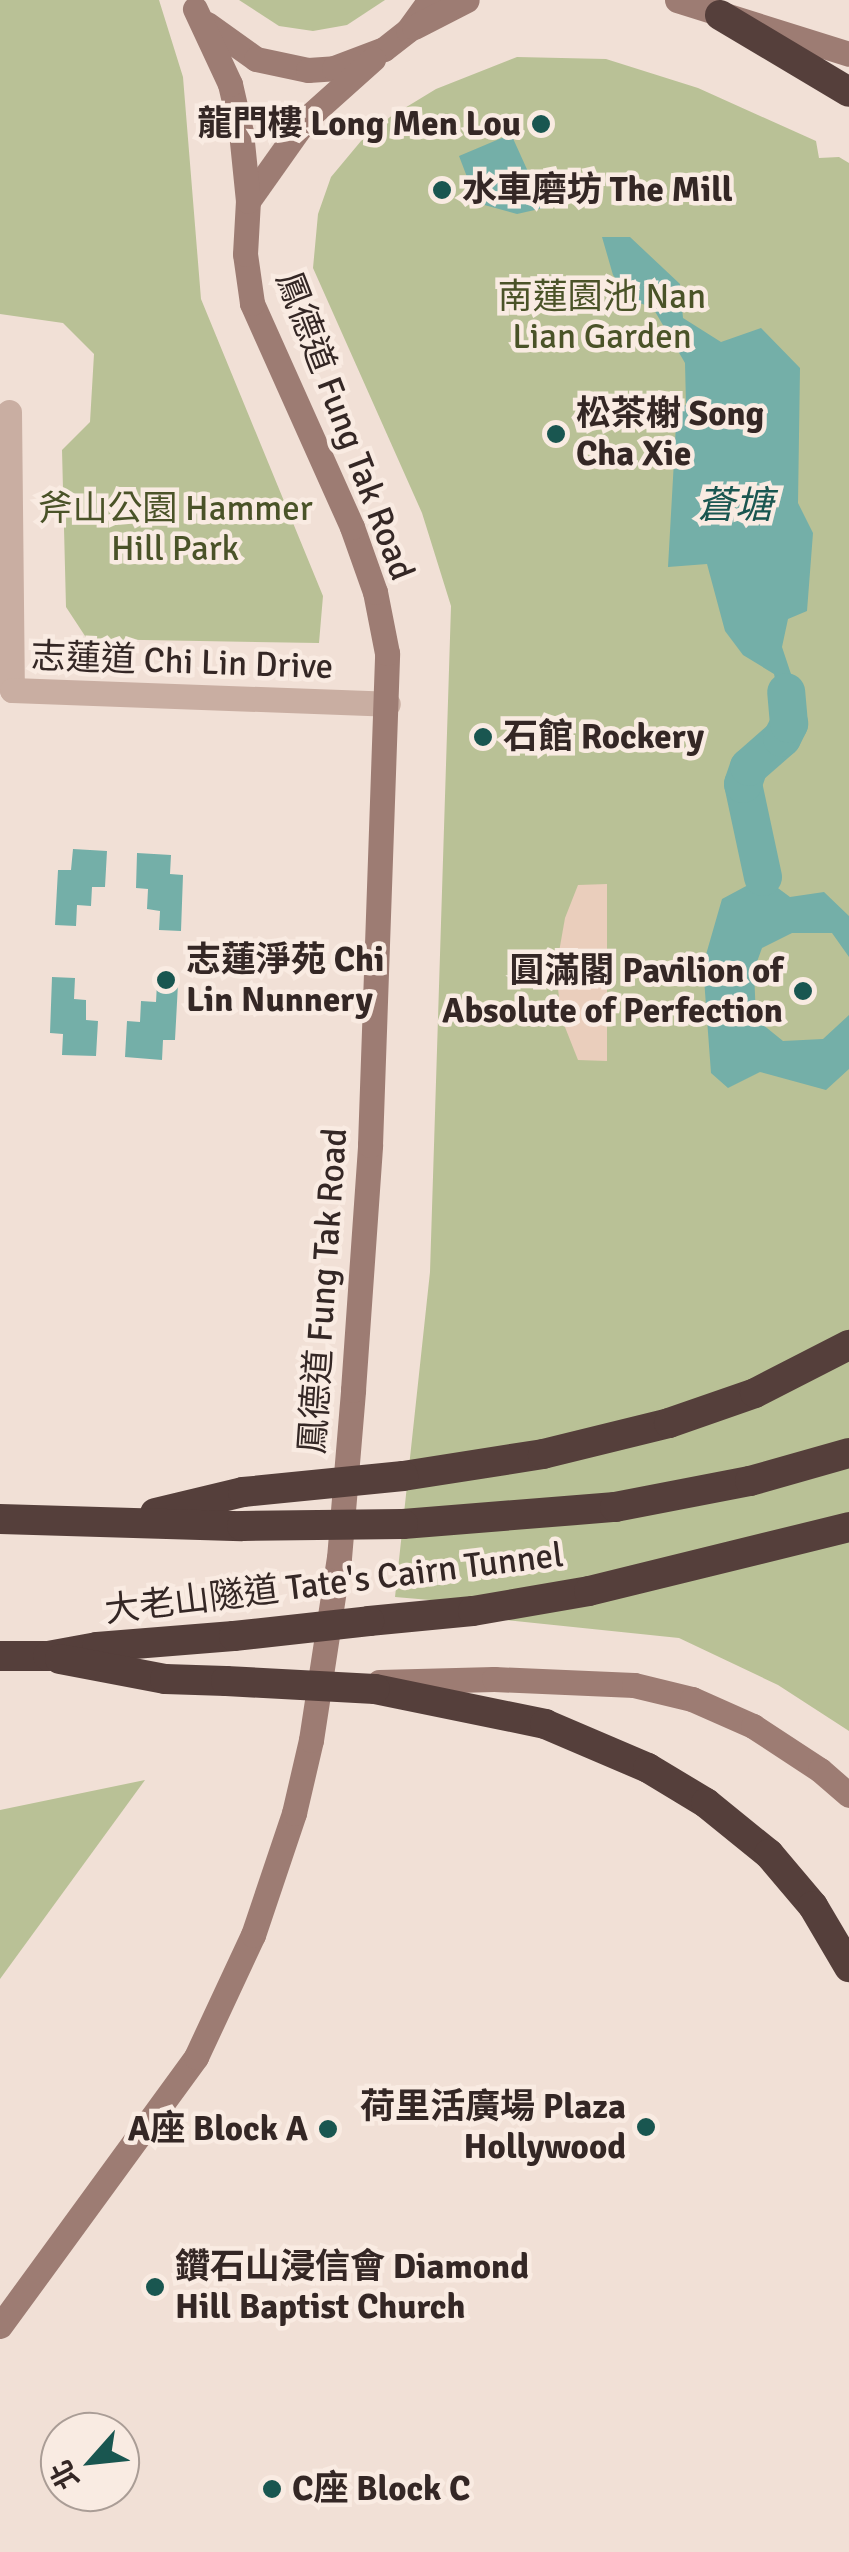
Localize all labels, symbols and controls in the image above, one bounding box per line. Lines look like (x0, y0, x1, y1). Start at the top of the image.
place label: 龍門樓 Long Men Lou (198, 103, 521, 145)
marker: 龍門樓 Long Men Lou (530, 113, 552, 135)
place label: 水車磨坊 The Mill (462, 169, 733, 211)
marker: 水車磨坊 The Mill (431, 179, 453, 201)
street label: 鳳德道 Fung Tak Road (267, 266, 423, 586)
park label: 南蓮園池 Nan Lian Garden (498, 276, 706, 358)
place label: 松茶榭 Song Cha Xie (576, 393, 764, 475)
marker: 松茶榭 Song Cha Xie (545, 423, 567, 445)
water label: 蒼塘 (697, 483, 773, 529)
park label: 斧山公園 Hammer Hill Park (37, 488, 313, 570)
street label: 志蓮道 Chi Lin Drive (30, 636, 334, 688)
place label: 石館 Rockery (503, 716, 704, 758)
marker: 石館 Rockery (472, 726, 494, 748)
place label: 志蓮淨苑 Chi Lin Nunnery (186, 939, 384, 1021)
place label: 圓滿閣 Pavilion of Absolute of Perfection (442, 950, 783, 1032)
marker: 志蓮淨苑 Chi Lin Nunnery (155, 969, 177, 991)
marker: 圓滿閣 Pavilion of Absolute of Perfection (792, 980, 814, 1002)
street label: 鳳德道 Fung Tak Road (292, 1126, 356, 1456)
street label: 大老山隧道 Tate's Cairn Tunnel (102, 1534, 566, 1632)
place label: 荷里活廣場 Plaza Hollywood (360, 2086, 626, 2168)
place label: A座 Block A (128, 2108, 308, 2150)
marker: 荷里活廣場 Plaza Hollywood (635, 2116, 657, 2138)
marker: A座 Block A (317, 2118, 339, 2140)
place label: 鑽石山浸信會 Diamond Hill Baptist Church (175, 2246, 529, 2328)
marker: 鑽石山浸信會 Diamond Hill Baptist Church (144, 2276, 166, 2298)
north arrow (40, 2412, 140, 2512)
text: 北 (44, 2455, 87, 2495)
place label: C座 Block C (292, 2468, 470, 2510)
marker: C座 Block C (261, 2478, 283, 2500)

